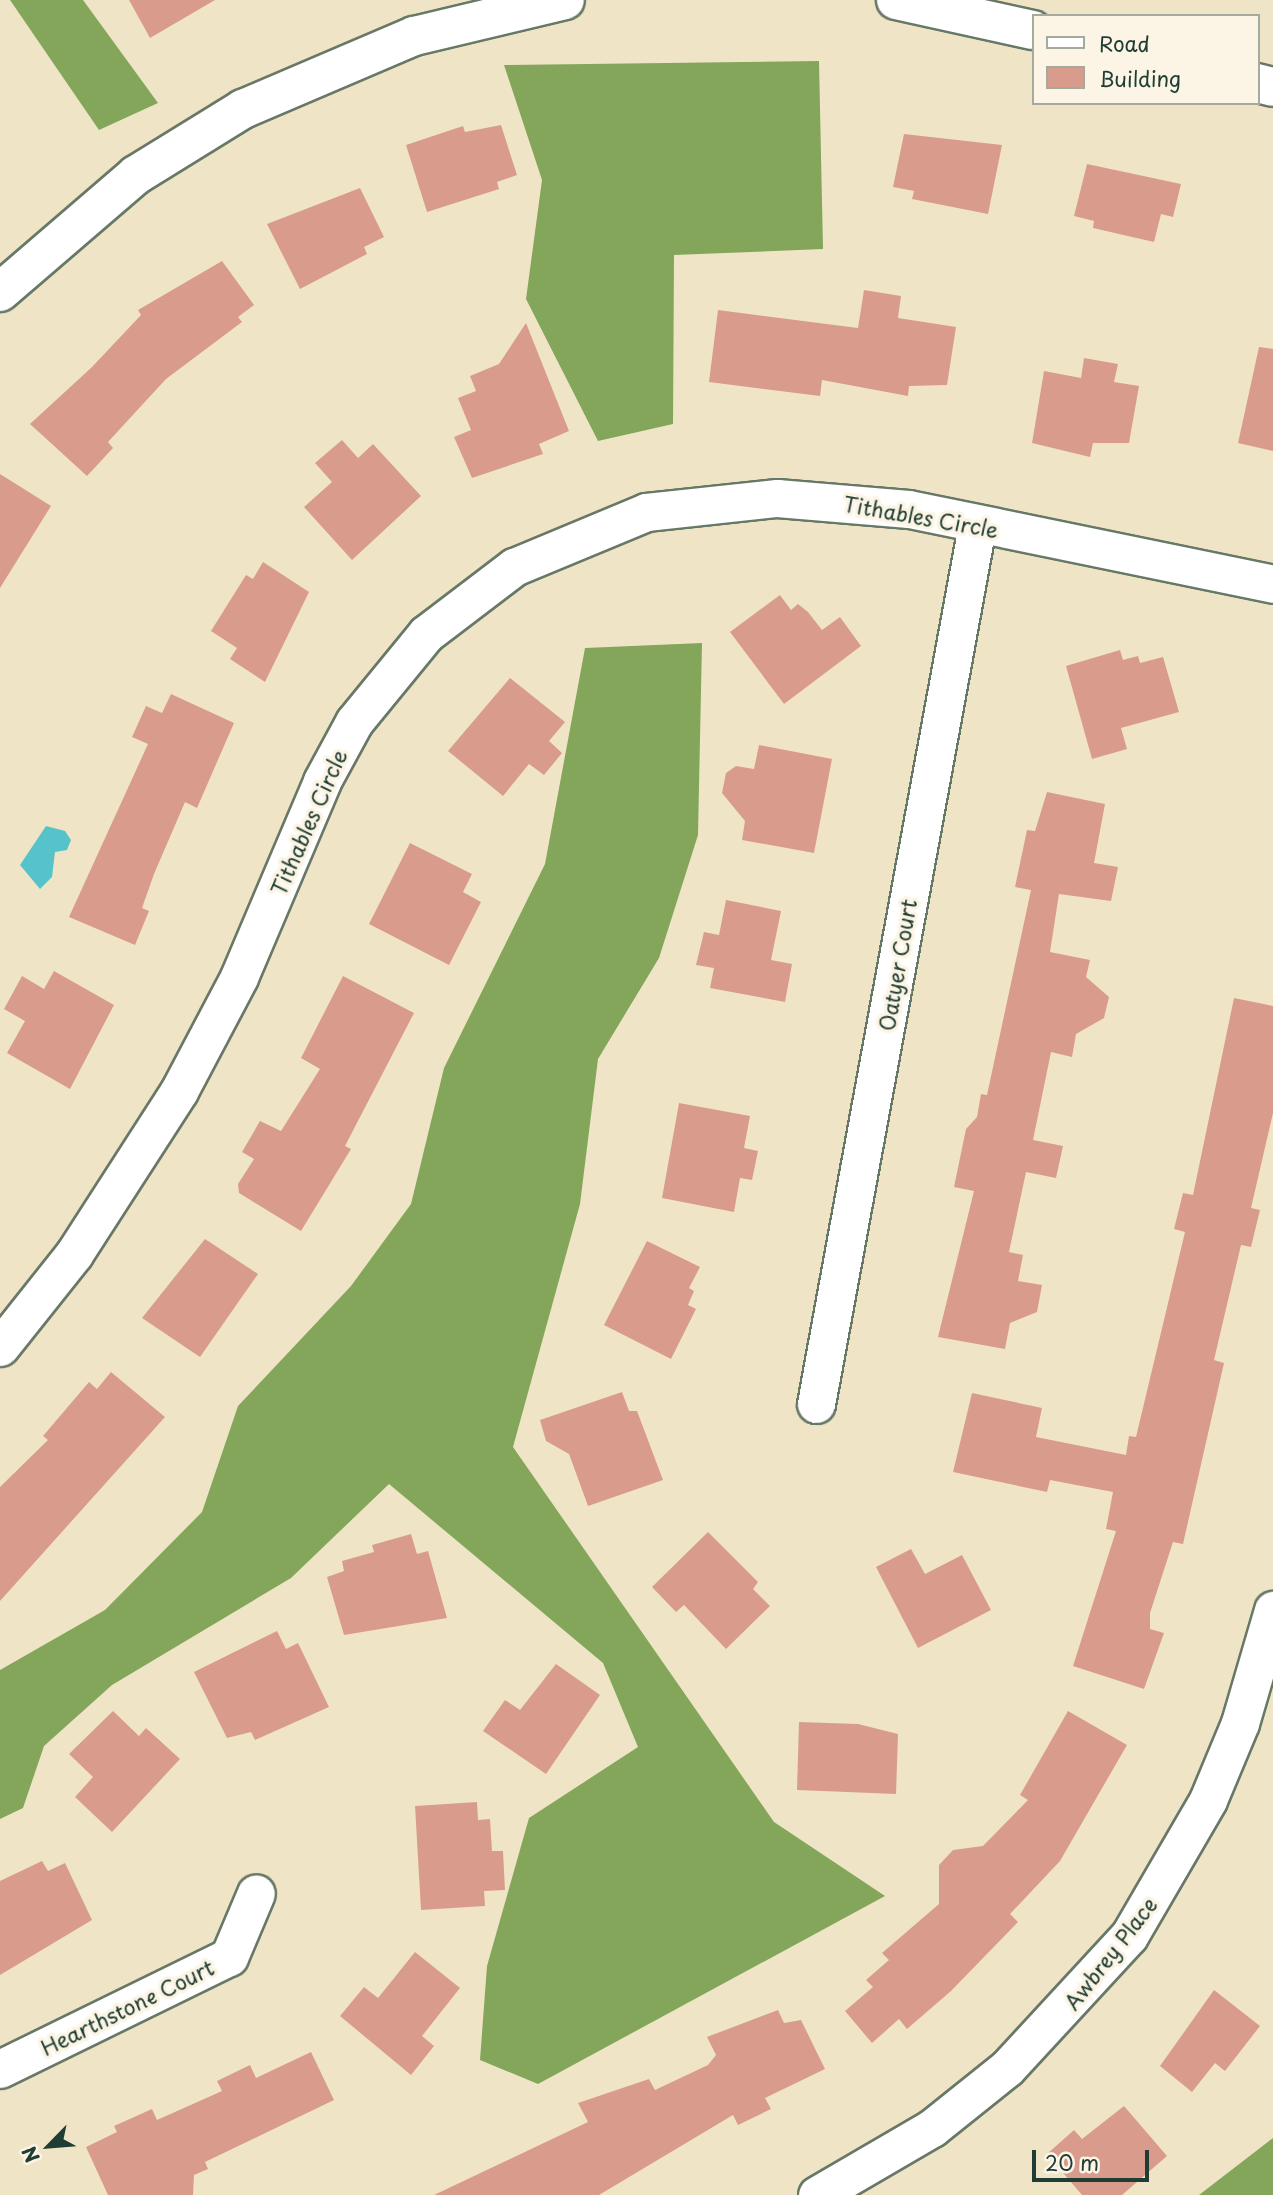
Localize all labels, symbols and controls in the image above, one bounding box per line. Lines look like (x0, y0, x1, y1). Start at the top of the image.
legend (1032, 14, 1259, 105)
text: Road (1099, 27, 1150, 59)
text: Building (1099, 62, 1181, 94)
street label: Tithables Circle (840, 490, 1002, 542)
street label: Tithables Circle (264, 744, 352, 900)
street label: Oatyer Court (873, 897, 921, 1033)
street label: Awbrey Place (1058, 1891, 1162, 2015)
street label: Hearthstone Court (36, 1954, 218, 2060)
north arrow (14, 2111, 84, 2181)
scale bar (1035, 2136, 1152, 2180)
text: N (14, 2142, 46, 2168)
text: 20 m (1045, 2146, 1099, 2178)

